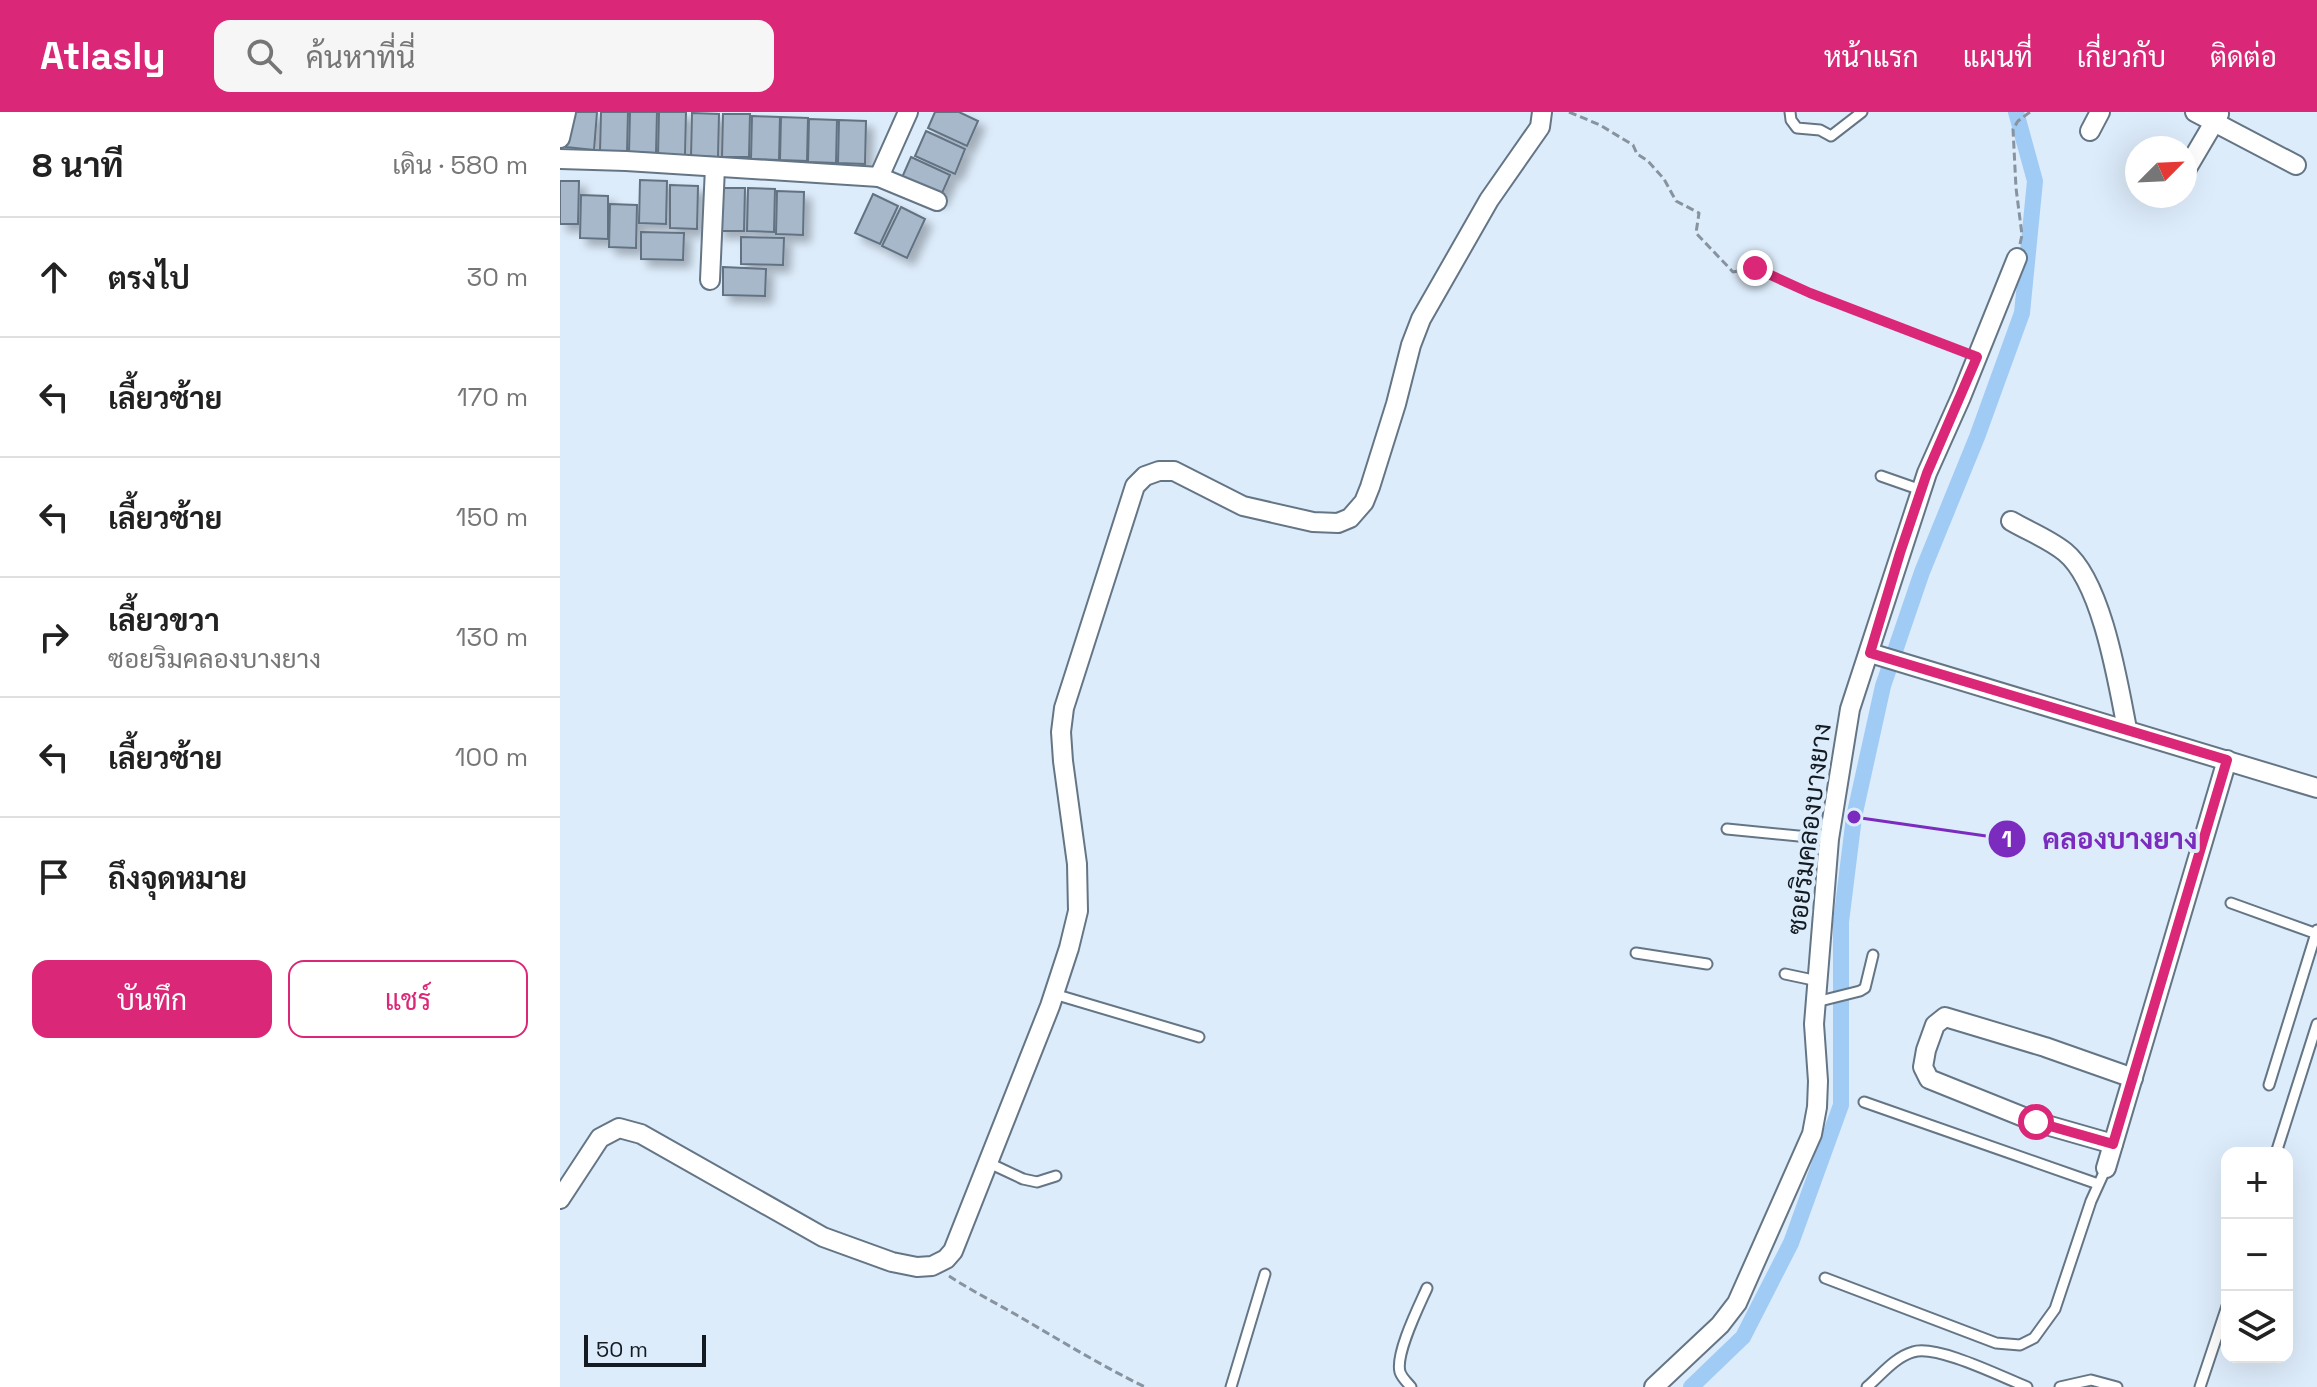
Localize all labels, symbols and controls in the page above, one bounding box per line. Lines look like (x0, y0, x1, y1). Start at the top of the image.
search box (214, 20, 774, 92)
text: Atlasly (40, 32, 166, 80)
icon: search (242, 34, 286, 78)
text: ค้นหาที่นี่ (306, 38, 415, 77)
text: หน้าแรก (1824, 39, 1919, 75)
text: แผนที่ (1963, 39, 2033, 75)
text: เกี่ยวกับ (2077, 39, 2166, 75)
text: ติดต่อ (2210, 39, 2277, 75)
north arrow (2125, 136, 2197, 208)
text: 8 นาที (32, 144, 124, 187)
text: เดิน · 580 m (392, 148, 528, 182)
route end (1737, 250, 1773, 286)
icon: ahead (32, 255, 76, 299)
text: ตรงไป (108, 259, 190, 298)
text: 30 m (467, 260, 528, 294)
icon: left (32, 375, 76, 419)
text: เลี้ยวซ้าย (108, 379, 222, 418)
text: 170 m (457, 380, 528, 414)
icon: left (32, 495, 76, 539)
text: เลี้ยวซ้าย (108, 499, 222, 538)
text: 150 m (456, 500, 528, 534)
text: เลี้ยวขวา (108, 601, 220, 640)
icon: right (32, 615, 76, 659)
text: 130 m (456, 620, 528, 654)
text: ซอยริมคลองบางยาง (108, 642, 321, 676)
street label: ซอยริมคลองบางยาง (1779, 721, 1839, 937)
icon: left (32, 735, 76, 779)
text: เลี้ยวซ้าย (108, 739, 222, 778)
text: 100 m (455, 740, 528, 774)
callout: คลองบางยาง (1987, 813, 2213, 865)
text: คลองบางยาง (2043, 821, 2197, 857)
text: 1 (2002, 823, 2012, 854)
icon: arrive (32, 855, 76, 899)
text: ถึงจุดหมาย (108, 859, 247, 898)
button: บันทึก (32, 960, 272, 1038)
button: แชร์ (288, 960, 528, 1038)
route start (2018, 1104, 2054, 1140)
map controls (2221, 1147, 2293, 1363)
button: + (2221, 1147, 2293, 1219)
button: − (2221, 1219, 2293, 1291)
button: layers (2221, 1291, 2293, 1363)
scale bar (584, 1331, 706, 1367)
text: 50 m (596, 1335, 648, 1363)

